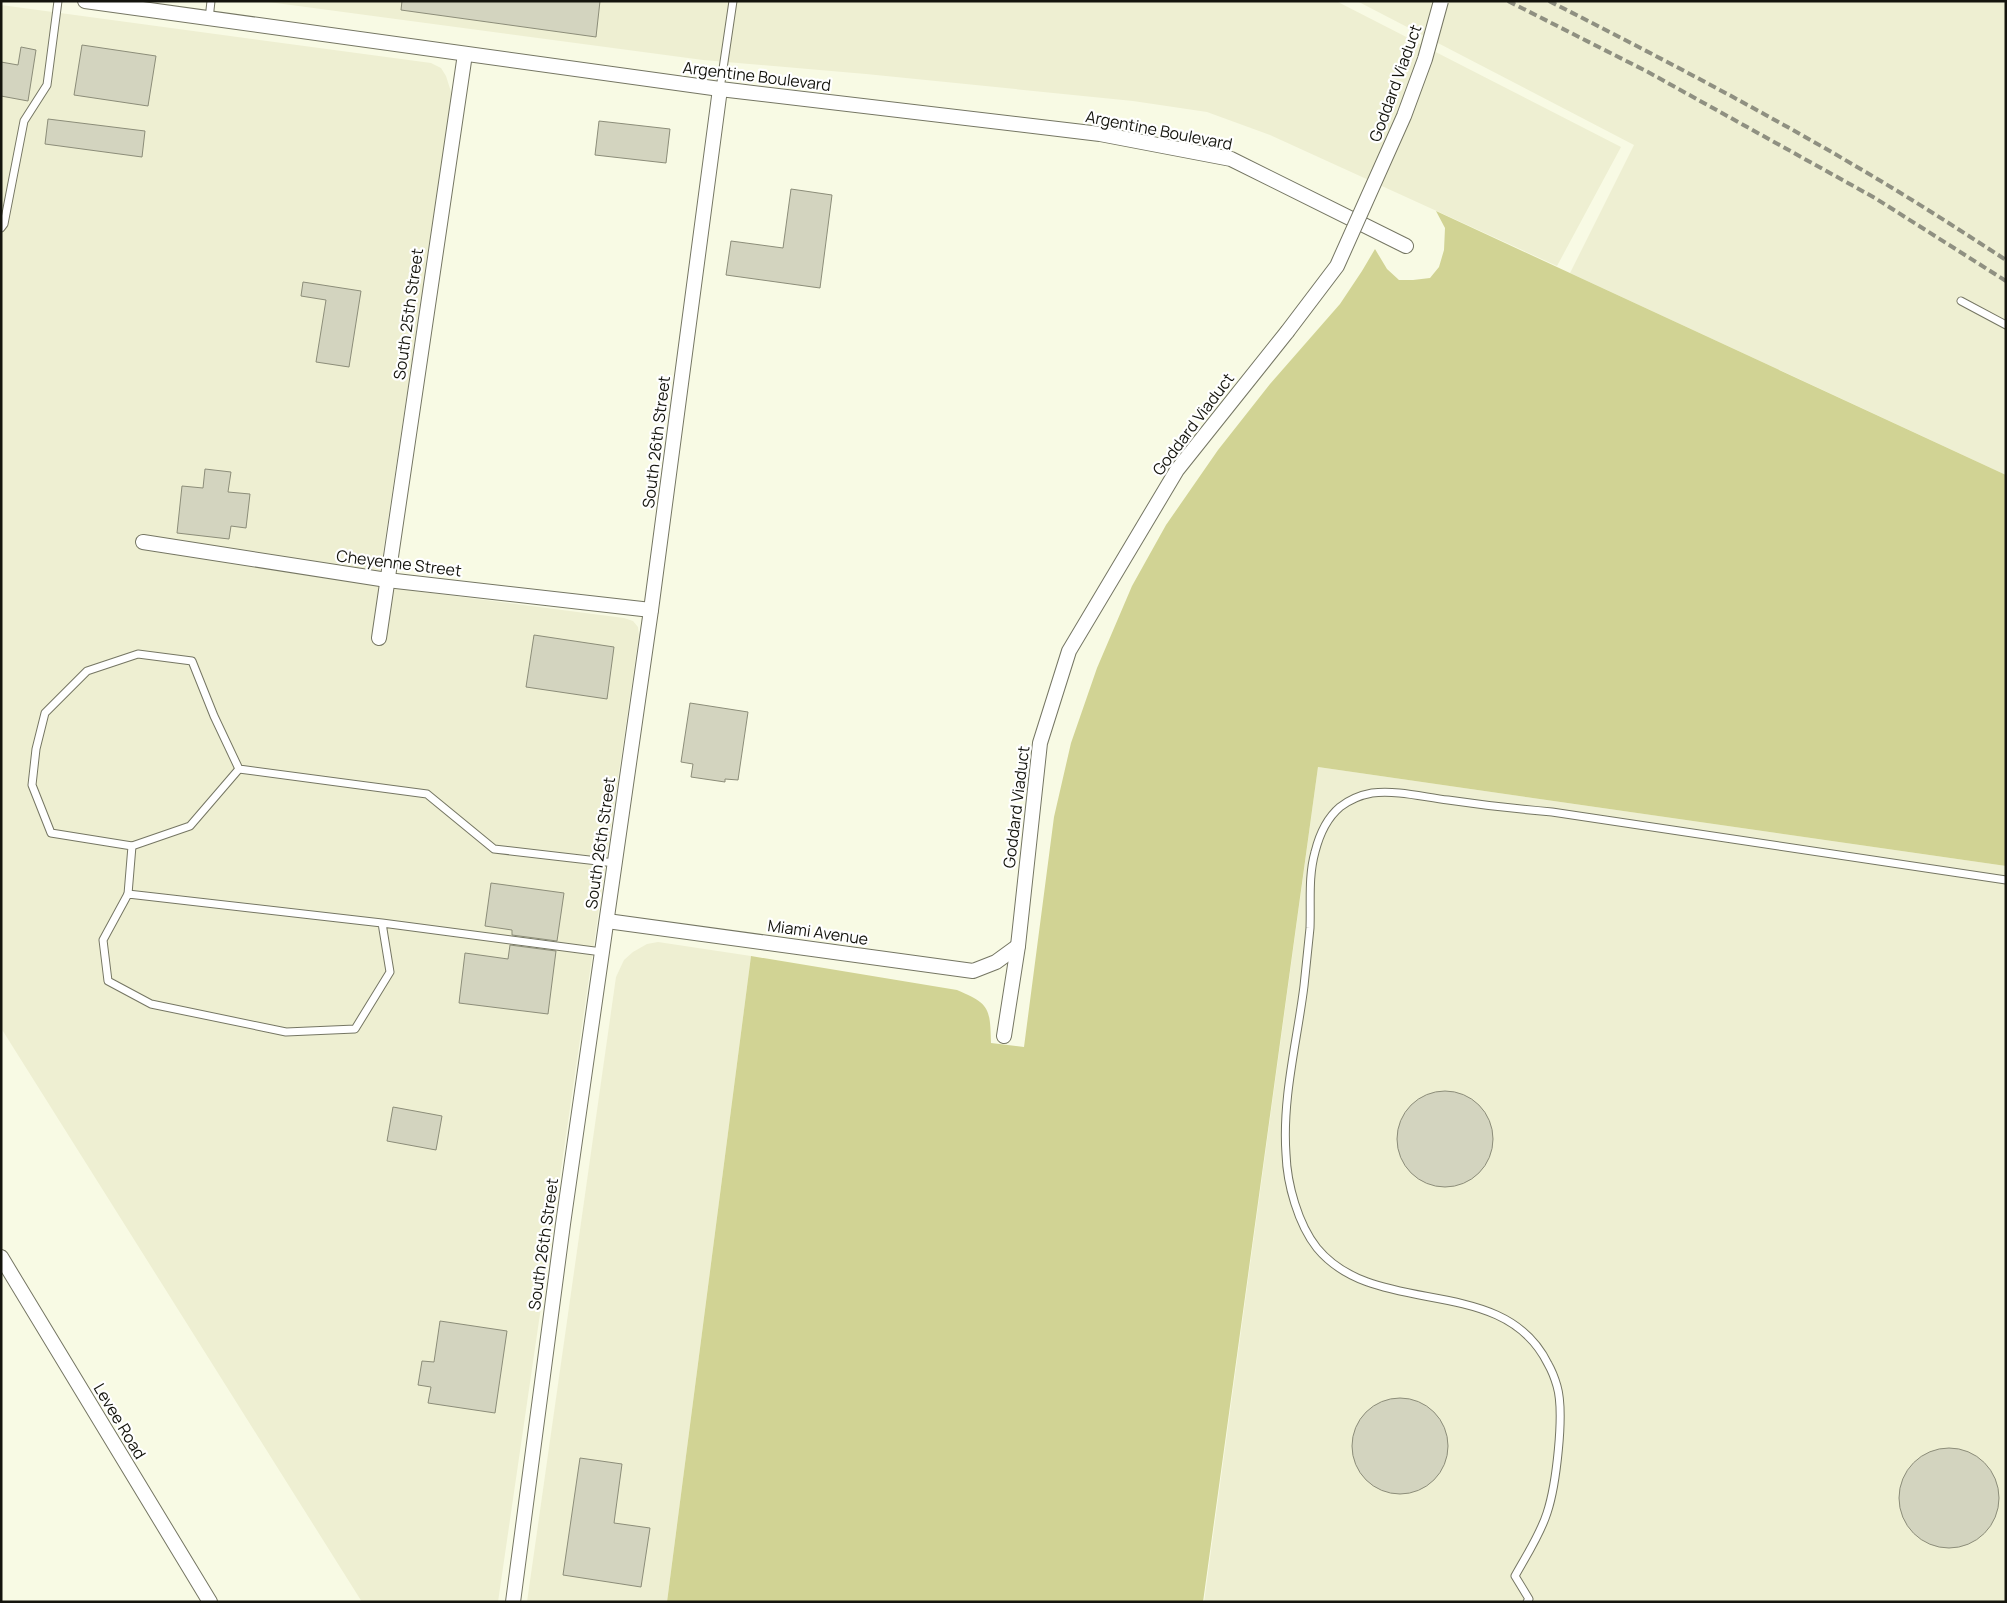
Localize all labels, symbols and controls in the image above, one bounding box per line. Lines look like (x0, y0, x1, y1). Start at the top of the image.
street label: Goddard Viaduct (1364, 21, 1426, 145)
street label: Argentine Boulevard (682, 56, 832, 96)
street label: Argentine Boulevard (1084, 105, 1234, 155)
street label: South 25th Street (388, 247, 428, 381)
street label: Goddard Viaduct (1147, 368, 1239, 480)
street label: South 26th Street (637, 375, 675, 509)
street label: Cheyenne Street (335, 544, 463, 582)
street label: Goddard Viaduct (998, 745, 1034, 869)
street label: South 26th Street (580, 776, 620, 910)
street label: Miami Avenue (766, 914, 870, 950)
street label: South 26th Street (523, 1177, 563, 1311)
street label: Levee Road (89, 1379, 151, 1463)

